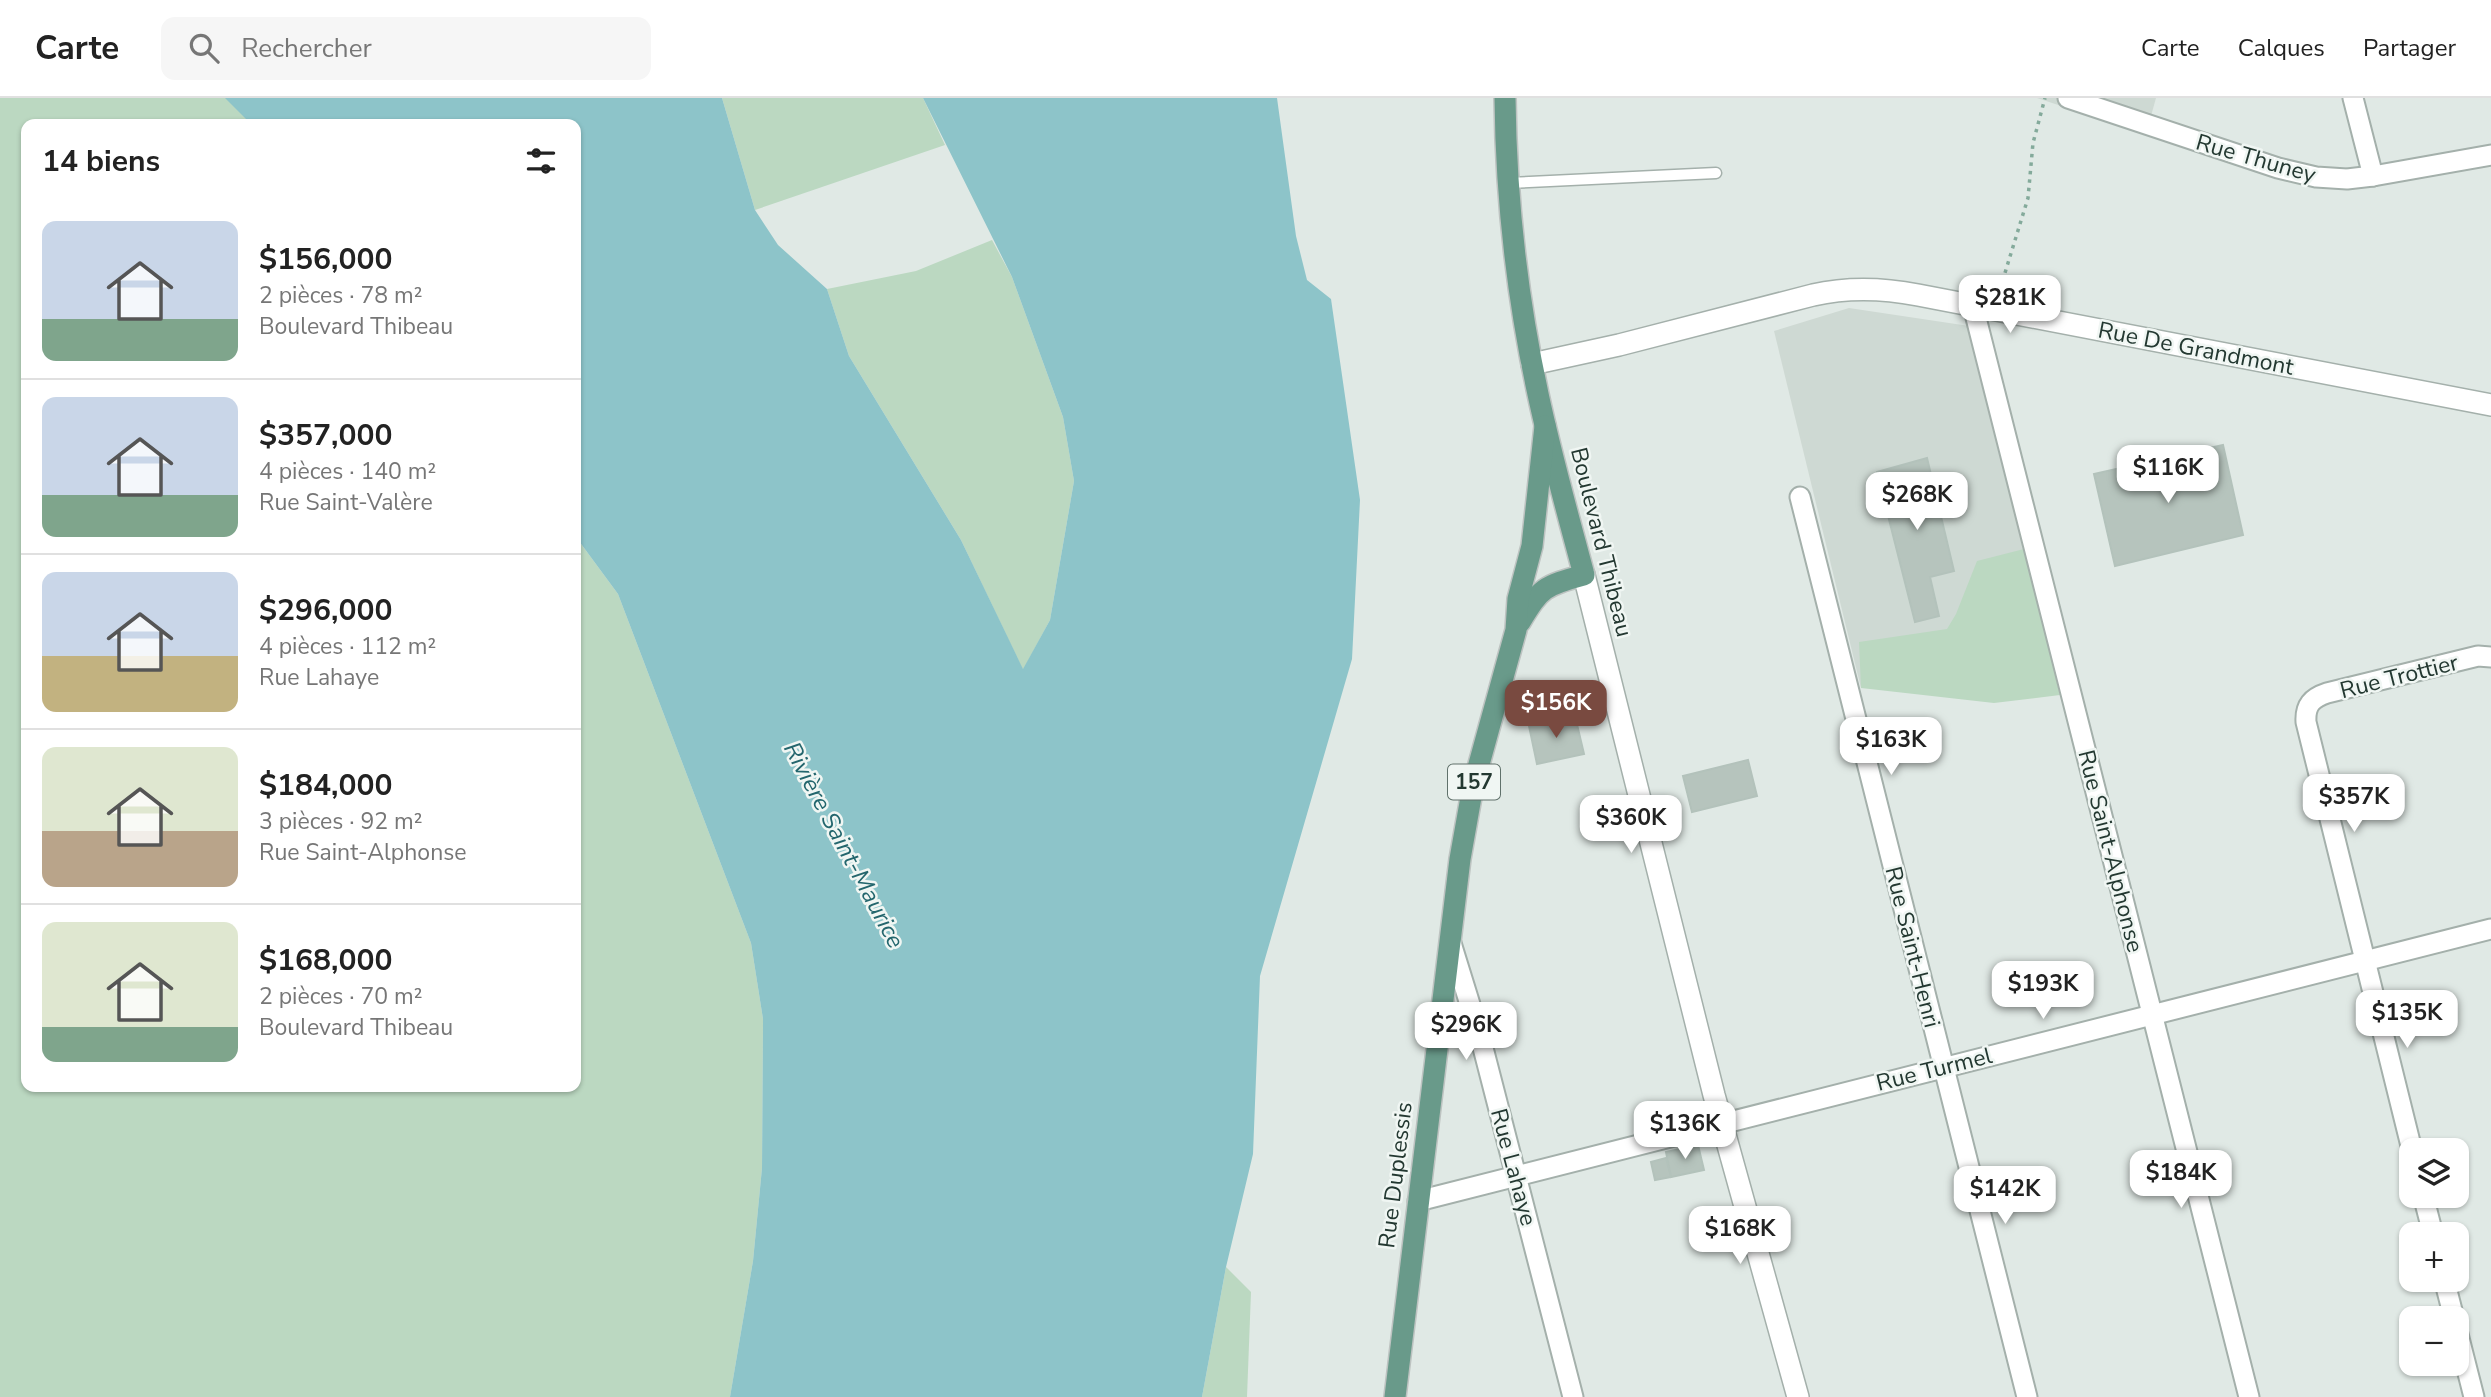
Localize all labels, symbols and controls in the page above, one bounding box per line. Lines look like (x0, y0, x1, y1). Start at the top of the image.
search box (161, 17, 651, 80)
text: Carte (35, 26, 119, 71)
icon: search (185, 29, 223, 67)
text: Rechercher (241, 31, 372, 66)
text: Carte (2141, 32, 2200, 64)
text: Calques (2238, 32, 2325, 64)
text: Partager (2363, 32, 2456, 64)
street label: Rue Thuney (2192, 127, 2320, 190)
text: 14 biens (42, 141, 160, 182)
icon: filters (522, 142, 560, 180)
text: $156,000 (259, 239, 392, 280)
icon: home (98, 249, 182, 333)
pin: $281K (1961, 275, 2059, 335)
text: 2 pièces · 78 m² (259, 280, 422, 311)
text: $281K (1975, 282, 2045, 313)
text: Boulevard Thibeau (259, 311, 453, 342)
street label: Rue De Grandmont (2095, 314, 2297, 383)
text: $357,000 (259, 415, 392, 456)
icon: home (98, 425, 182, 509)
street label: Boulevard Thibeau (1563, 444, 1640, 640)
pin: $116K (2119, 446, 2217, 505)
text: $116K (2133, 452, 2203, 483)
text: 4 pièces · 140 m² (259, 456, 436, 487)
pin: $268K (1868, 472, 1966, 532)
text: $268K (1882, 479, 1952, 510)
text: Rue Saint-Valère (259, 487, 433, 518)
text: $296,000 (259, 590, 392, 631)
icon: home (98, 600, 182, 684)
text: 4 pièces · 112 m² (259, 631, 436, 662)
street label: Rue Trottier (2337, 647, 2462, 706)
text: Rue Lahaye (259, 662, 379, 693)
pin: $156K (1507, 680, 1605, 740)
text: $156K (1521, 687, 1591, 718)
pin: $163K (1842, 718, 1940, 777)
text: $163K (1856, 724, 1926, 755)
water label: Rivière Saint-Maurice (776, 736, 912, 954)
street label: Rue Saint-Alphonse (2070, 747, 2151, 956)
road number: 157 (1448, 764, 1500, 800)
text: $184,000 (259, 765, 392, 806)
pin: $357K (2305, 774, 2403, 834)
icon: home (98, 775, 182, 859)
text: $357K (2319, 781, 2389, 812)
pin: $360K (1582, 796, 1680, 855)
text: $360K (1596, 802, 1666, 833)
text: 3 pièces · 92 m² (259, 806, 422, 837)
text: Rue Saint-Alphonse (259, 837, 467, 868)
street label: Rue Saint-Henri (1878, 863, 1948, 1031)
text: $168,000 (259, 940, 392, 981)
icon: home (98, 950, 182, 1034)
pin: $193K (1994, 962, 2092, 1021)
text: $193K (2008, 968, 2078, 999)
text: 2 pièces · 70 m² (259, 981, 422, 1012)
pin: $135K (2358, 990, 2456, 1050)
text: $135K (2372, 997, 2442, 1028)
pin: $296K (1417, 1002, 1515, 1062)
text: $296K (1431, 1009, 1501, 1040)
text: Boulevard Thibeau (259, 1012, 453, 1043)
street label: Rue Turmel (1873, 1040, 1996, 1099)
street label: Rue Duplessis (1371, 1100, 1420, 1250)
pin: $136K (1636, 1102, 1734, 1161)
street label: Rue Lahaye (1483, 1105, 1544, 1229)
text: $136K (1650, 1108, 1720, 1139)
map controls (2399, 1138, 2469, 1376)
button: layers (2399, 1138, 2469, 1208)
pin: $184K (2132, 1150, 2230, 1210)
text: $184K (2146, 1157, 2216, 1188)
pin: $142K (1956, 1166, 2054, 1226)
text: $142K (1970, 1173, 2040, 1204)
pin: $168K (1691, 1206, 1789, 1266)
text: $168K (1705, 1213, 1775, 1244)
button: + (2399, 1222, 2469, 1292)
button: − (2399, 1306, 2469, 1376)

